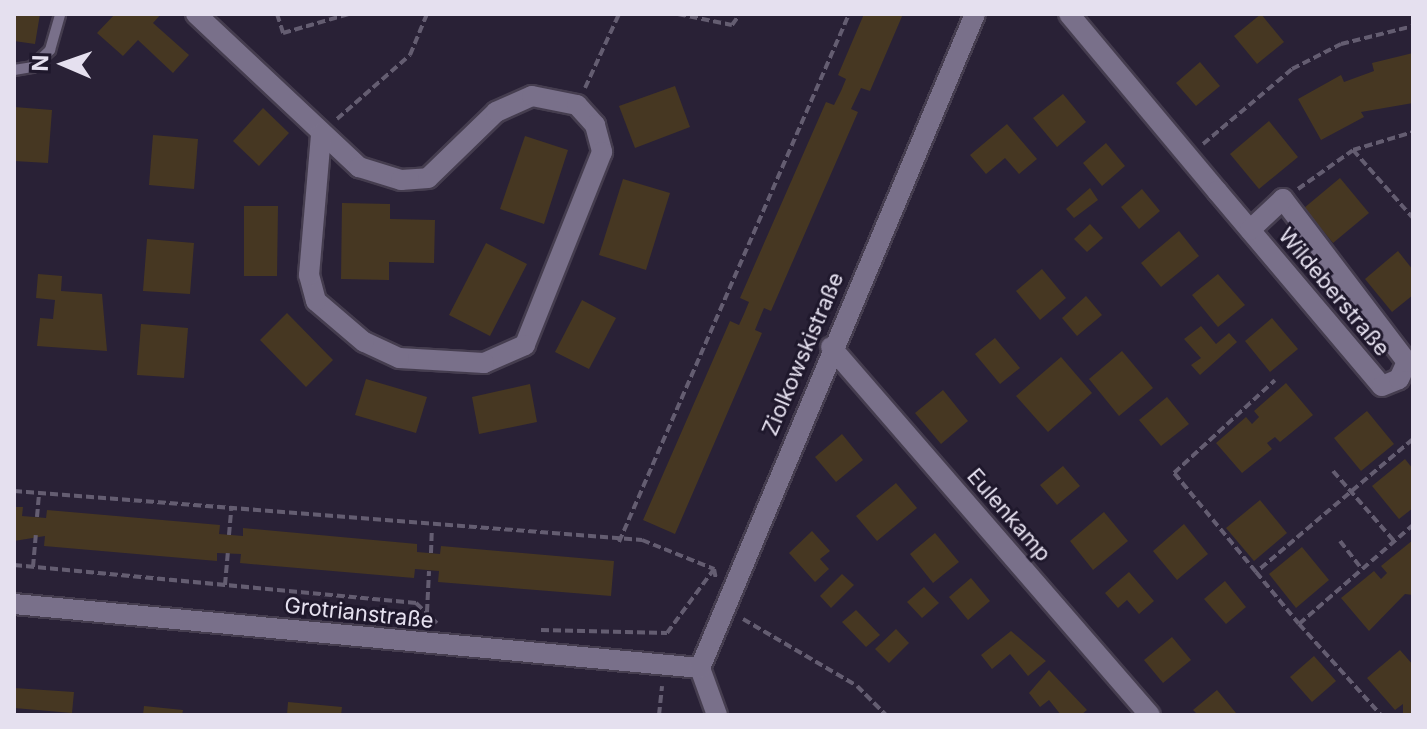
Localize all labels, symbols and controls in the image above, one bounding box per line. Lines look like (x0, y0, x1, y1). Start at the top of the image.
north arrow (24, 24, 104, 104)
text: N (27, 54, 53, 72)
street label: Wildeberstraße (1273, 223, 1395, 361)
street label: Ziolkowskistraße (757, 268, 849, 440)
street label: Eulenkamp (961, 463, 1057, 567)
street label: Grotrianstraße (283, 592, 435, 634)

